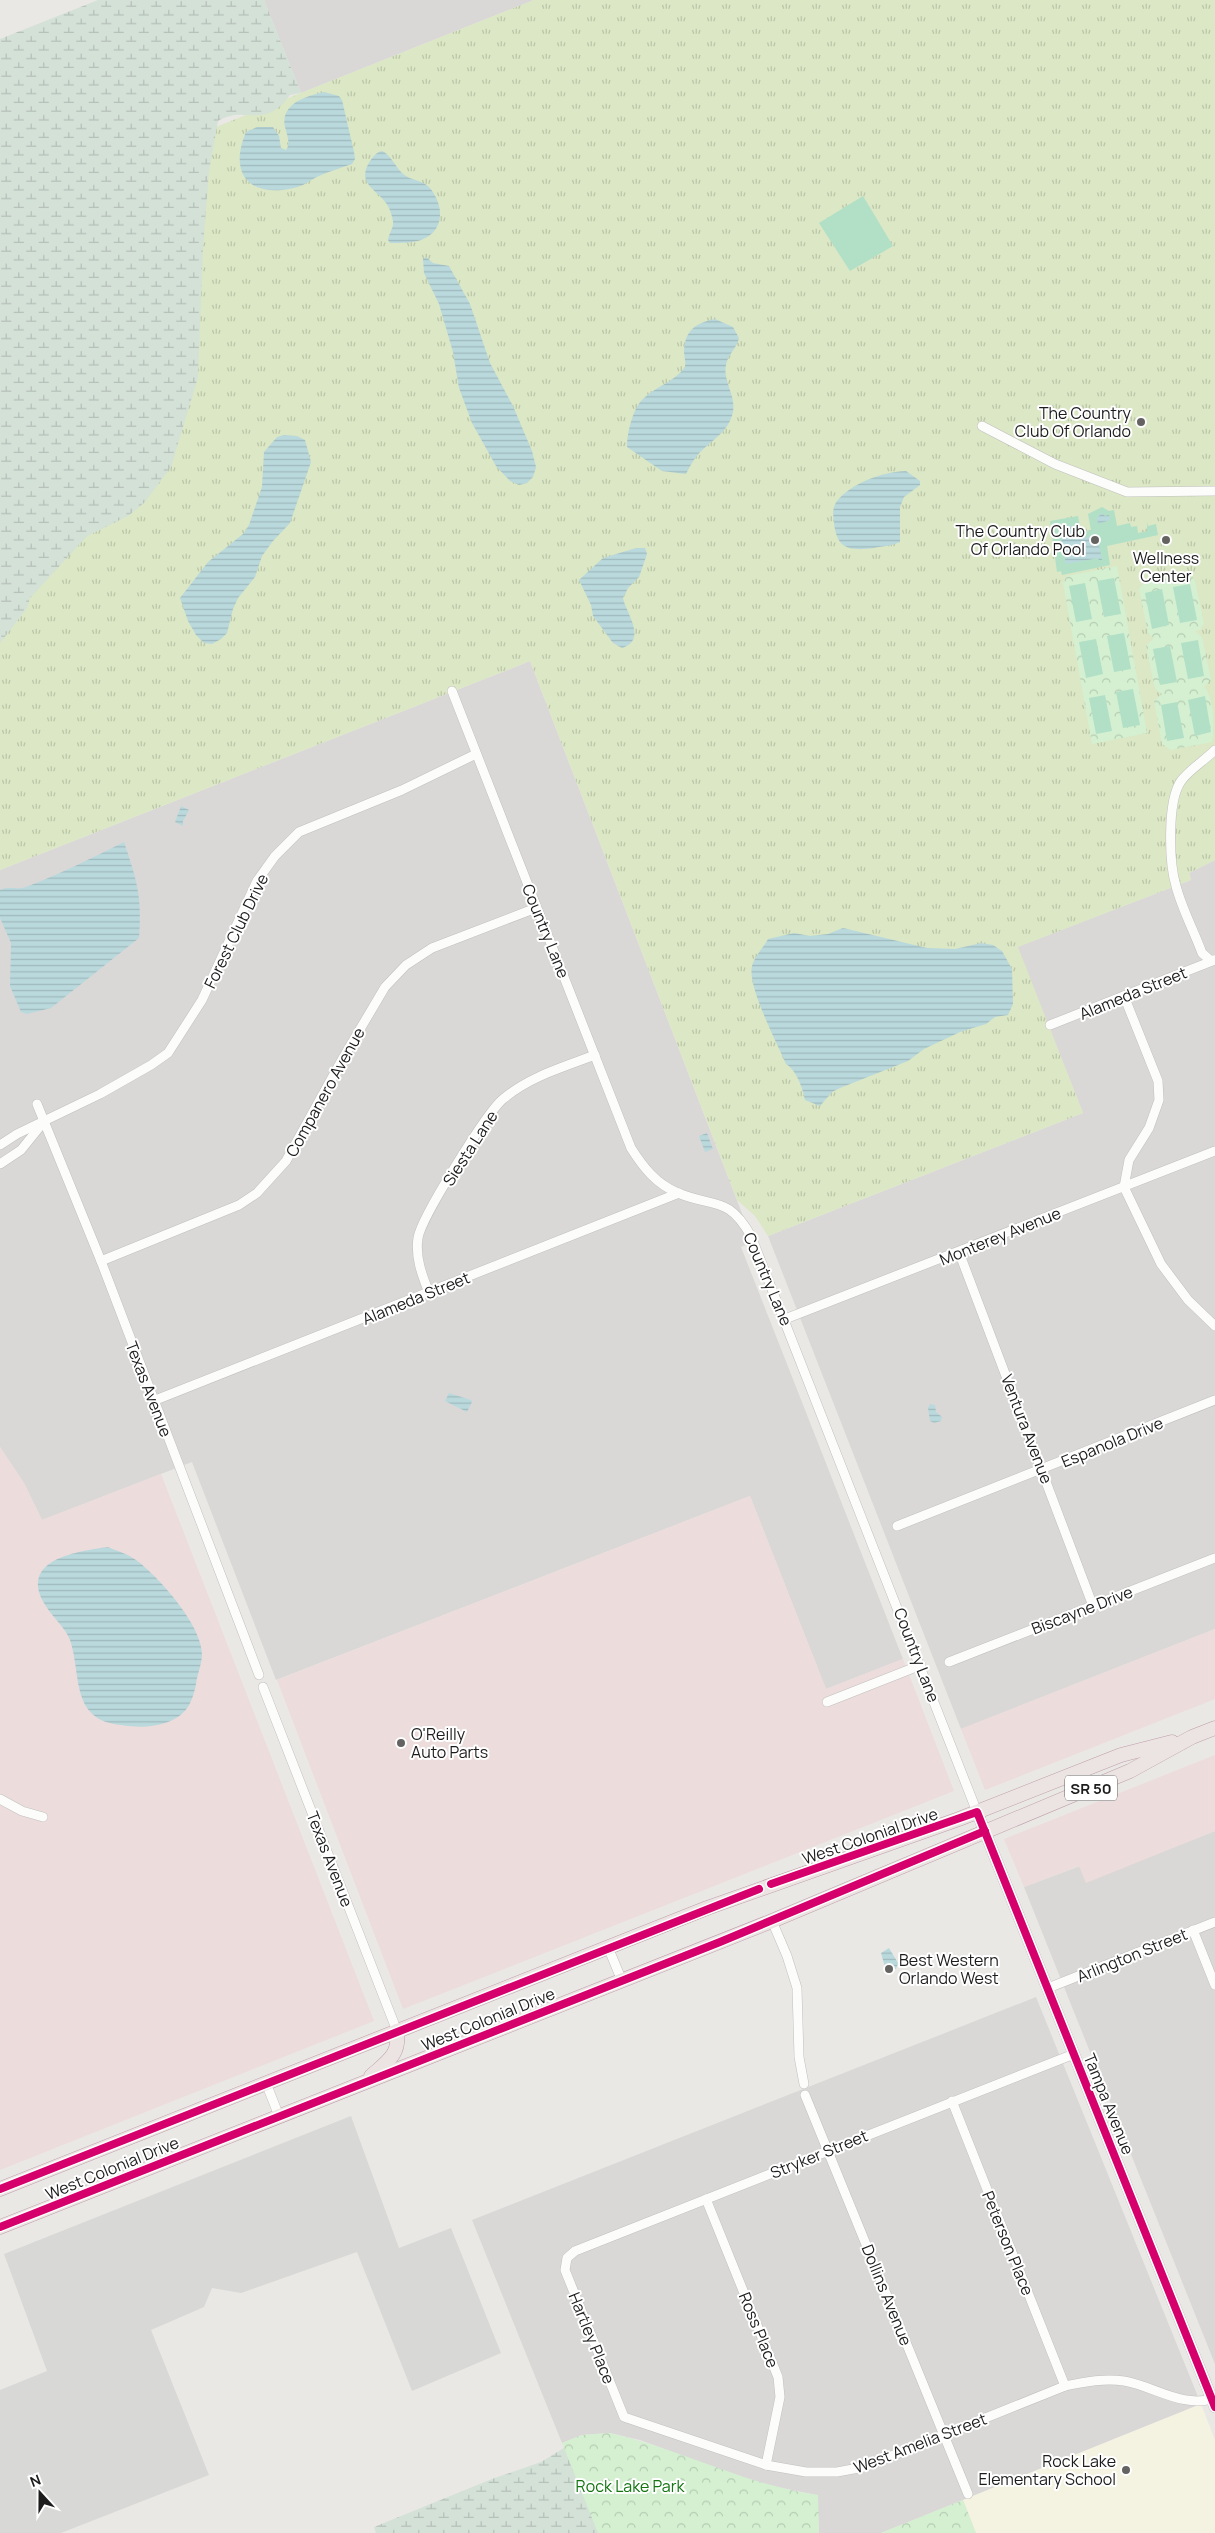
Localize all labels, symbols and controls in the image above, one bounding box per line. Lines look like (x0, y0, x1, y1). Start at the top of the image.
place label: The Country Club Of Orlando (1015, 402, 1132, 442)
marker: The Country Club Of Orlando (1135, 416, 1147, 428)
place label: The Country Club Of Orlando Pool (956, 520, 1085, 560)
marker: The Country Club Of Orlando Pool (1089, 534, 1101, 546)
marker: Wellness Center (1160, 534, 1172, 546)
place label: Wellness Center (1133, 547, 1199, 587)
street label: Forest Club Drive (199, 870, 273, 992)
street label: Country Lane (517, 881, 575, 981)
street label: Alameda Street (1076, 961, 1190, 1025)
street label: Companero Avenue (280, 1023, 370, 1161)
street label: Siesta Lane (437, 1106, 503, 1190)
street label: Monterey Avenue (936, 1202, 1064, 1270)
street label: Country Lane (738, 1229, 798, 1329)
street label: Alameda Street (359, 1266, 473, 1330)
street label: Texas Avenue (121, 1338, 177, 1440)
street label: Ventura Avenue (996, 1371, 1058, 1487)
street label: Espanola Drive (1058, 1412, 1166, 1472)
street label: Biscayne Drive (1028, 1581, 1136, 1639)
street label: Country Lane (889, 1605, 945, 1705)
place label: O'Reilly Auto Parts (411, 1723, 488, 1763)
marker: O'Reilly Auto Parts (395, 1737, 407, 1749)
road number: SR 50 (1065, 1776, 1117, 1800)
street label: West Colonial Drive (799, 1802, 941, 1870)
street label: Texas Avenue (302, 1808, 358, 1910)
street label: Arlington Street (1073, 1923, 1191, 1987)
place label: Best Western Orlando West (899, 1949, 999, 1989)
marker: Best Western Orlando West (883, 1963, 895, 1975)
street label: West Colonial Drive (418, 1982, 558, 2056)
street label: Tampa Avenue (1079, 2050, 1139, 2158)
street label: Stryker Street (767, 2124, 871, 2184)
street label: West Colonial Drive (42, 2131, 182, 2205)
street label: Peterson Place (977, 2188, 1039, 2298)
street label: Dollins Avenue (857, 2241, 917, 2349)
street label: Hartley Place (564, 2289, 620, 2387)
street label: Ross Place (734, 2289, 784, 2371)
street label: West Amelia Street (850, 2407, 990, 2479)
place label: Rock Lake Elementary School (978, 2450, 1116, 2490)
marker: Rock Lake Elementary School (1120, 2464, 1132, 2476)
north arrow (15, 2468, 65, 2518)
text: N (27, 2470, 43, 2491)
park label: Rock Lake Park (576, 2475, 685, 2497)

